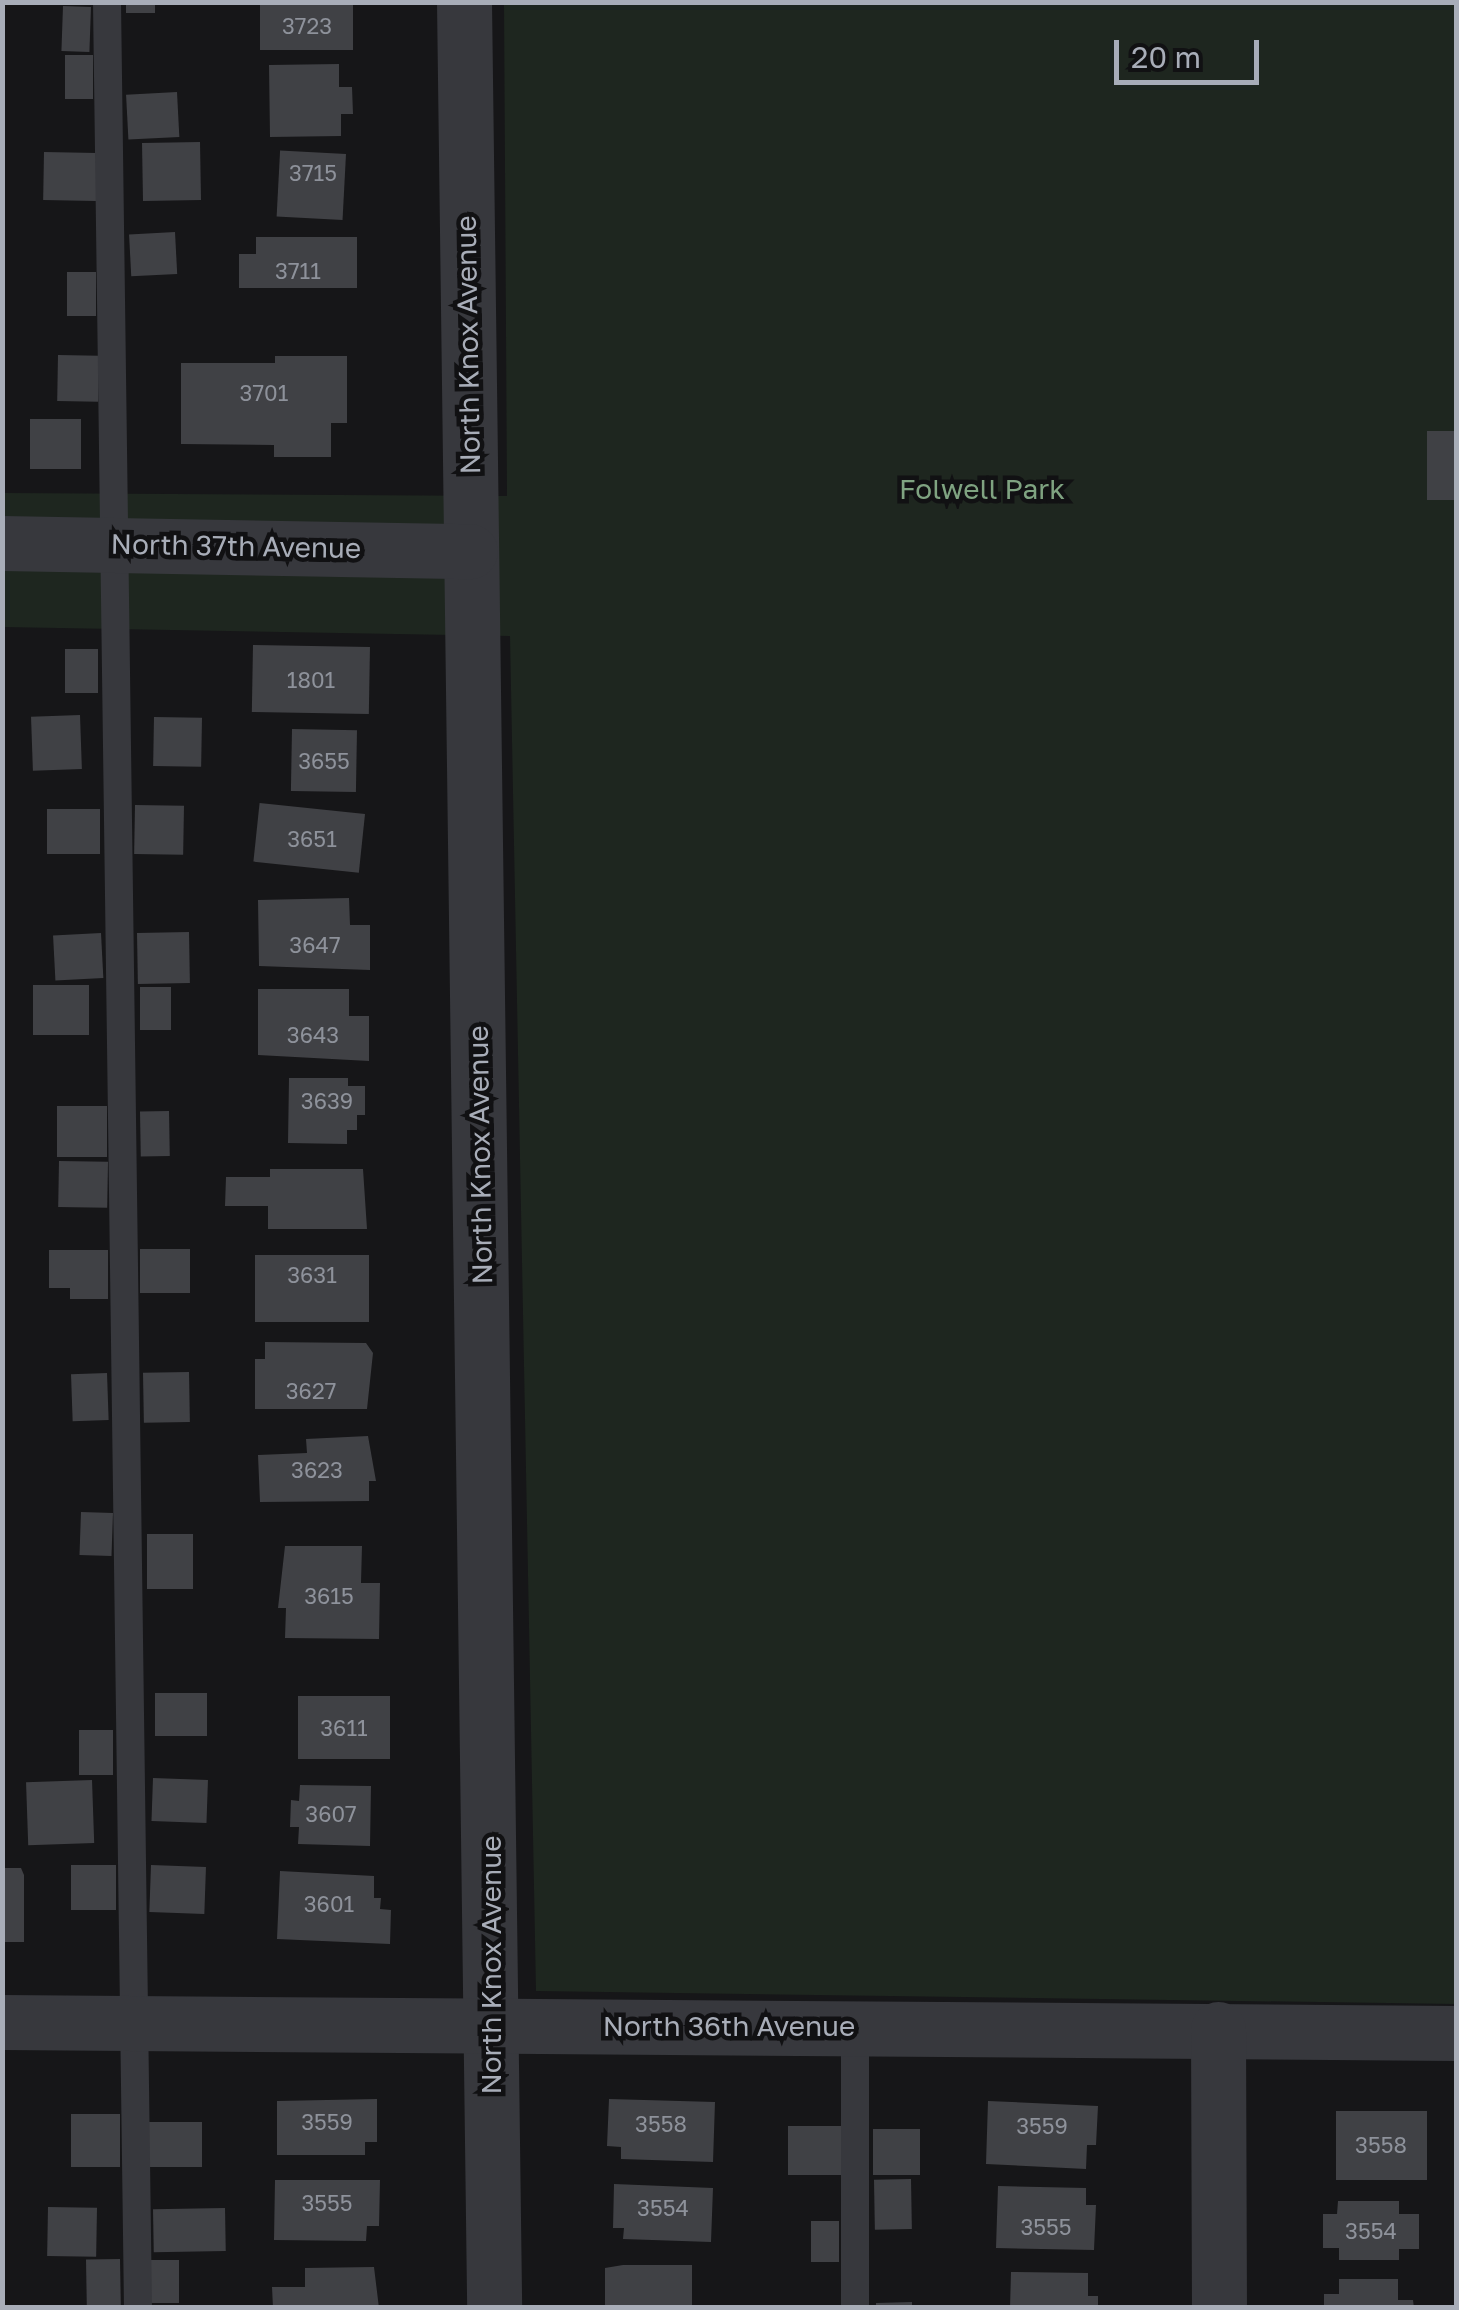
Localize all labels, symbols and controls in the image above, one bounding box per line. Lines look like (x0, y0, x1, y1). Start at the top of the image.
house number: 3723 (282, 13, 332, 39)
scale bar (1119, 20, 1264, 82)
text: 20 m (1131, 39, 1201, 75)
house number: 3715 (289, 160, 337, 186)
street label: North Knox Avenue (449, 215, 487, 475)
house number: 3711 (275, 258, 321, 284)
house number: 3701 (240, 380, 288, 406)
park label: Folwell Park (899, 472, 1065, 506)
street label: North 37th Avenue (110, 527, 362, 565)
house number: 1801 (287, 667, 335, 693)
house number: 3655 (298, 748, 350, 774)
house number: 3651 (287, 826, 337, 852)
house number: 3647 (289, 932, 341, 958)
house number: 3643 (287, 1022, 339, 1048)
street label: North Knox Avenue (461, 1025, 499, 1285)
house number: 3639 (301, 1088, 353, 1114)
house number: 3631 (287, 1262, 337, 1288)
house number: 3627 (286, 1378, 336, 1404)
house number: 3623 (291, 1457, 343, 1483)
house number: 3615 (304, 1583, 354, 1609)
house number: 3611 (320, 1715, 368, 1741)
house number: 3607 (305, 1801, 357, 1827)
street label: North Knox Avenue (474, 1836, 508, 2094)
house number: 3601 (304, 1891, 354, 1917)
street label: North 36th Avenue (603, 2009, 855, 2043)
house number: 3559 (301, 2109, 353, 2135)
house number: 3558 (635, 2111, 687, 2137)
house number: 3559 (1016, 2113, 1068, 2139)
house number: 3558 (1355, 2132, 1407, 2158)
house number: 3555 (301, 2190, 353, 2216)
house number: 3554 (637, 2195, 689, 2221)
house number: 3555 (1020, 2214, 1072, 2240)
house number: 3554 (1345, 2218, 1397, 2244)

